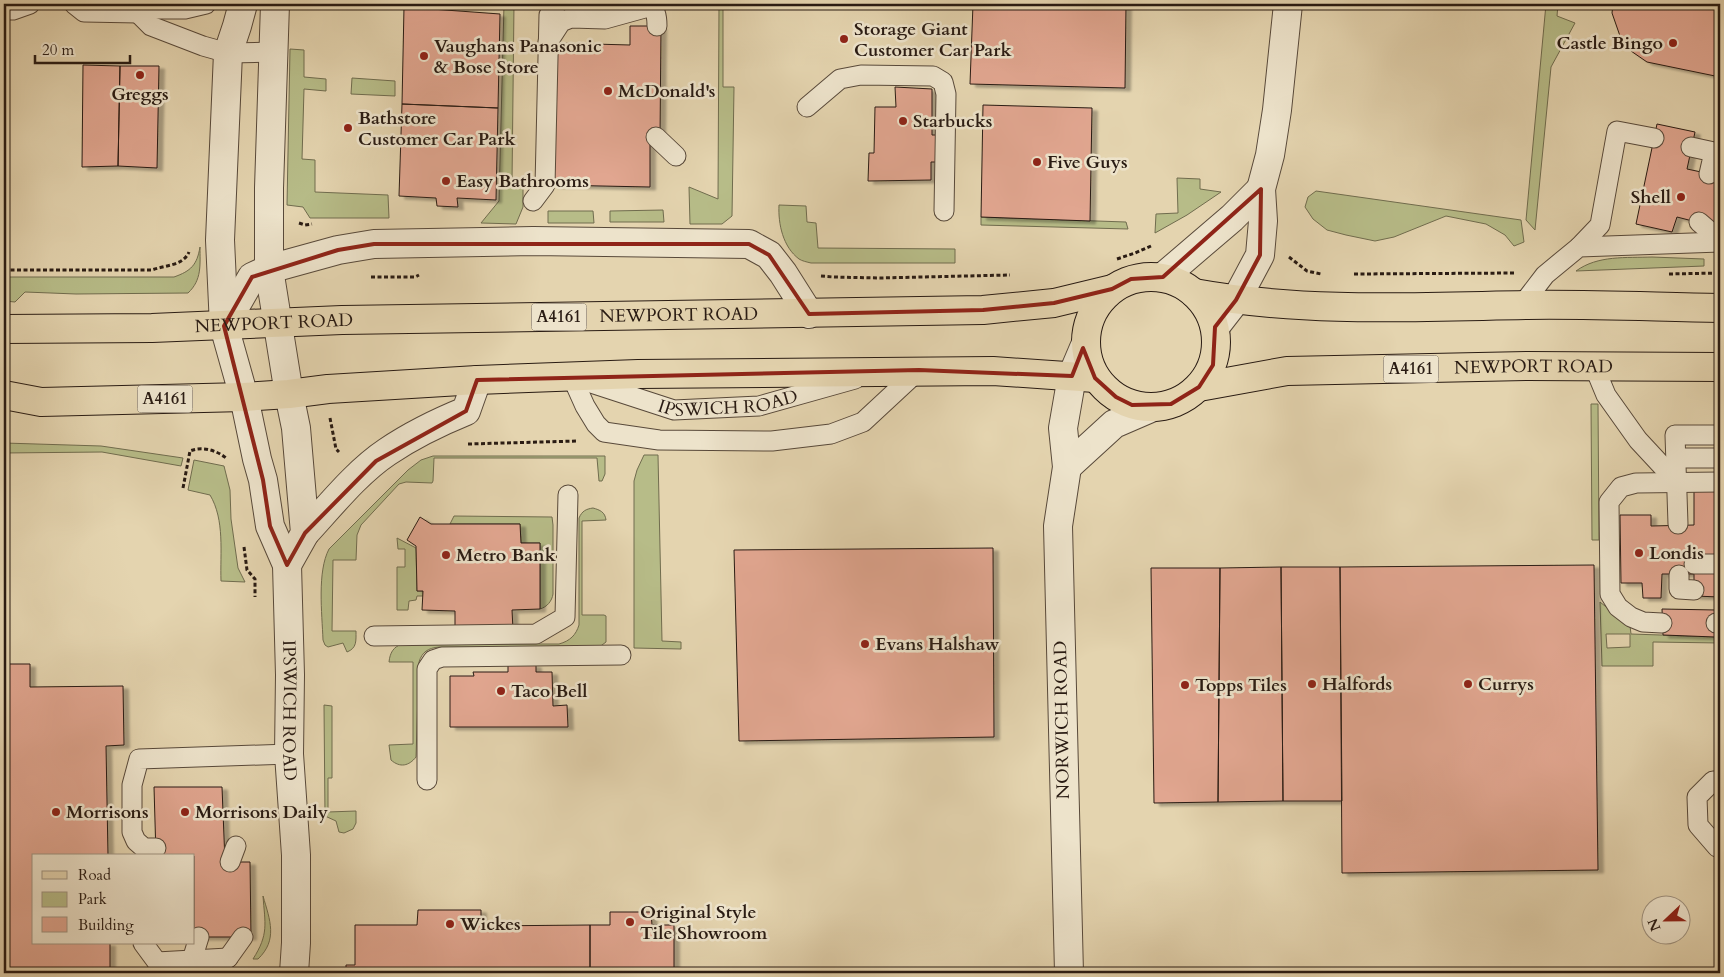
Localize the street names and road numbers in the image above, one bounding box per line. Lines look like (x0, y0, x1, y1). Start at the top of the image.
street label: NEWPORT ROAD (599, 301, 758, 328)
road number: A4161 (532, 304, 586, 330)
street label: NEWPORT ROAD (194, 307, 353, 339)
street label: NEWPORT ROAD (1454, 353, 1613, 380)
road number: A4161 (1384, 356, 1438, 382)
street label: IPSWICH ROAD (655, 383, 801, 422)
road number: A4161 (138, 386, 192, 412)
street label: IPSWICH ROAD (276, 640, 303, 782)
street label: NORWICH ROAD (1048, 641, 1076, 799)

